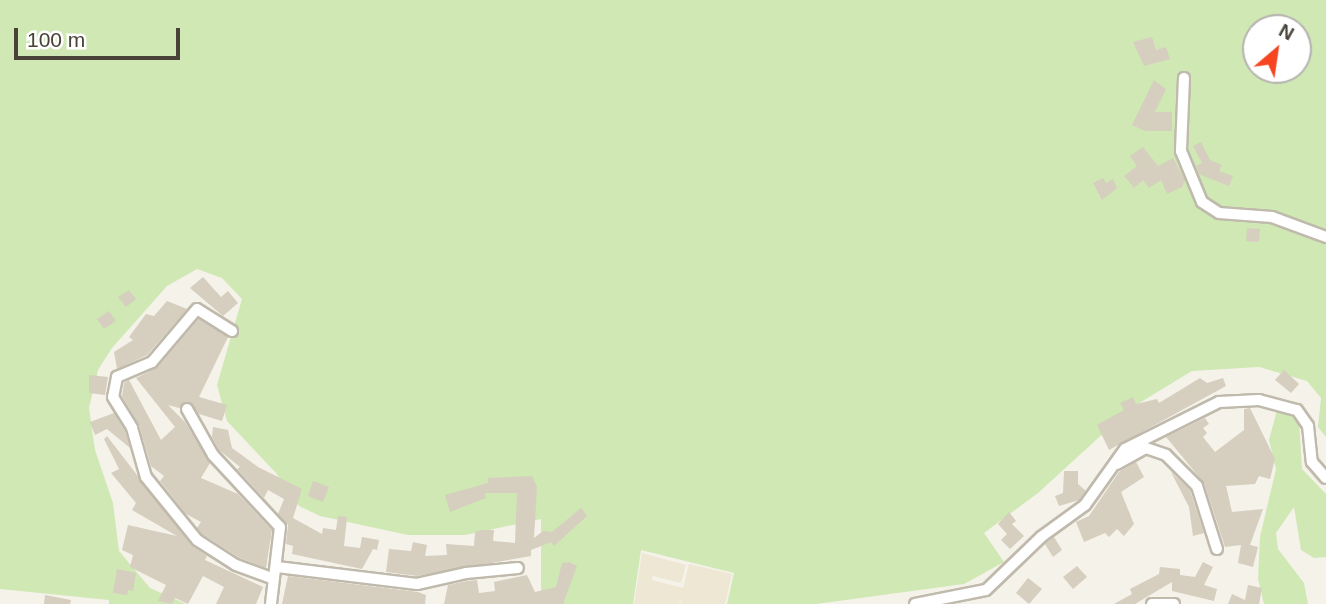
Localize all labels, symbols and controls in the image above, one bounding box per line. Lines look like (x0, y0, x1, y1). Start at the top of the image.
scale bar (18, 14, 184, 58)
north arrow (1242, 14, 1312, 84)
text: N (1275, 19, 1298, 44)
text: 100 m (27, 28, 85, 51)

